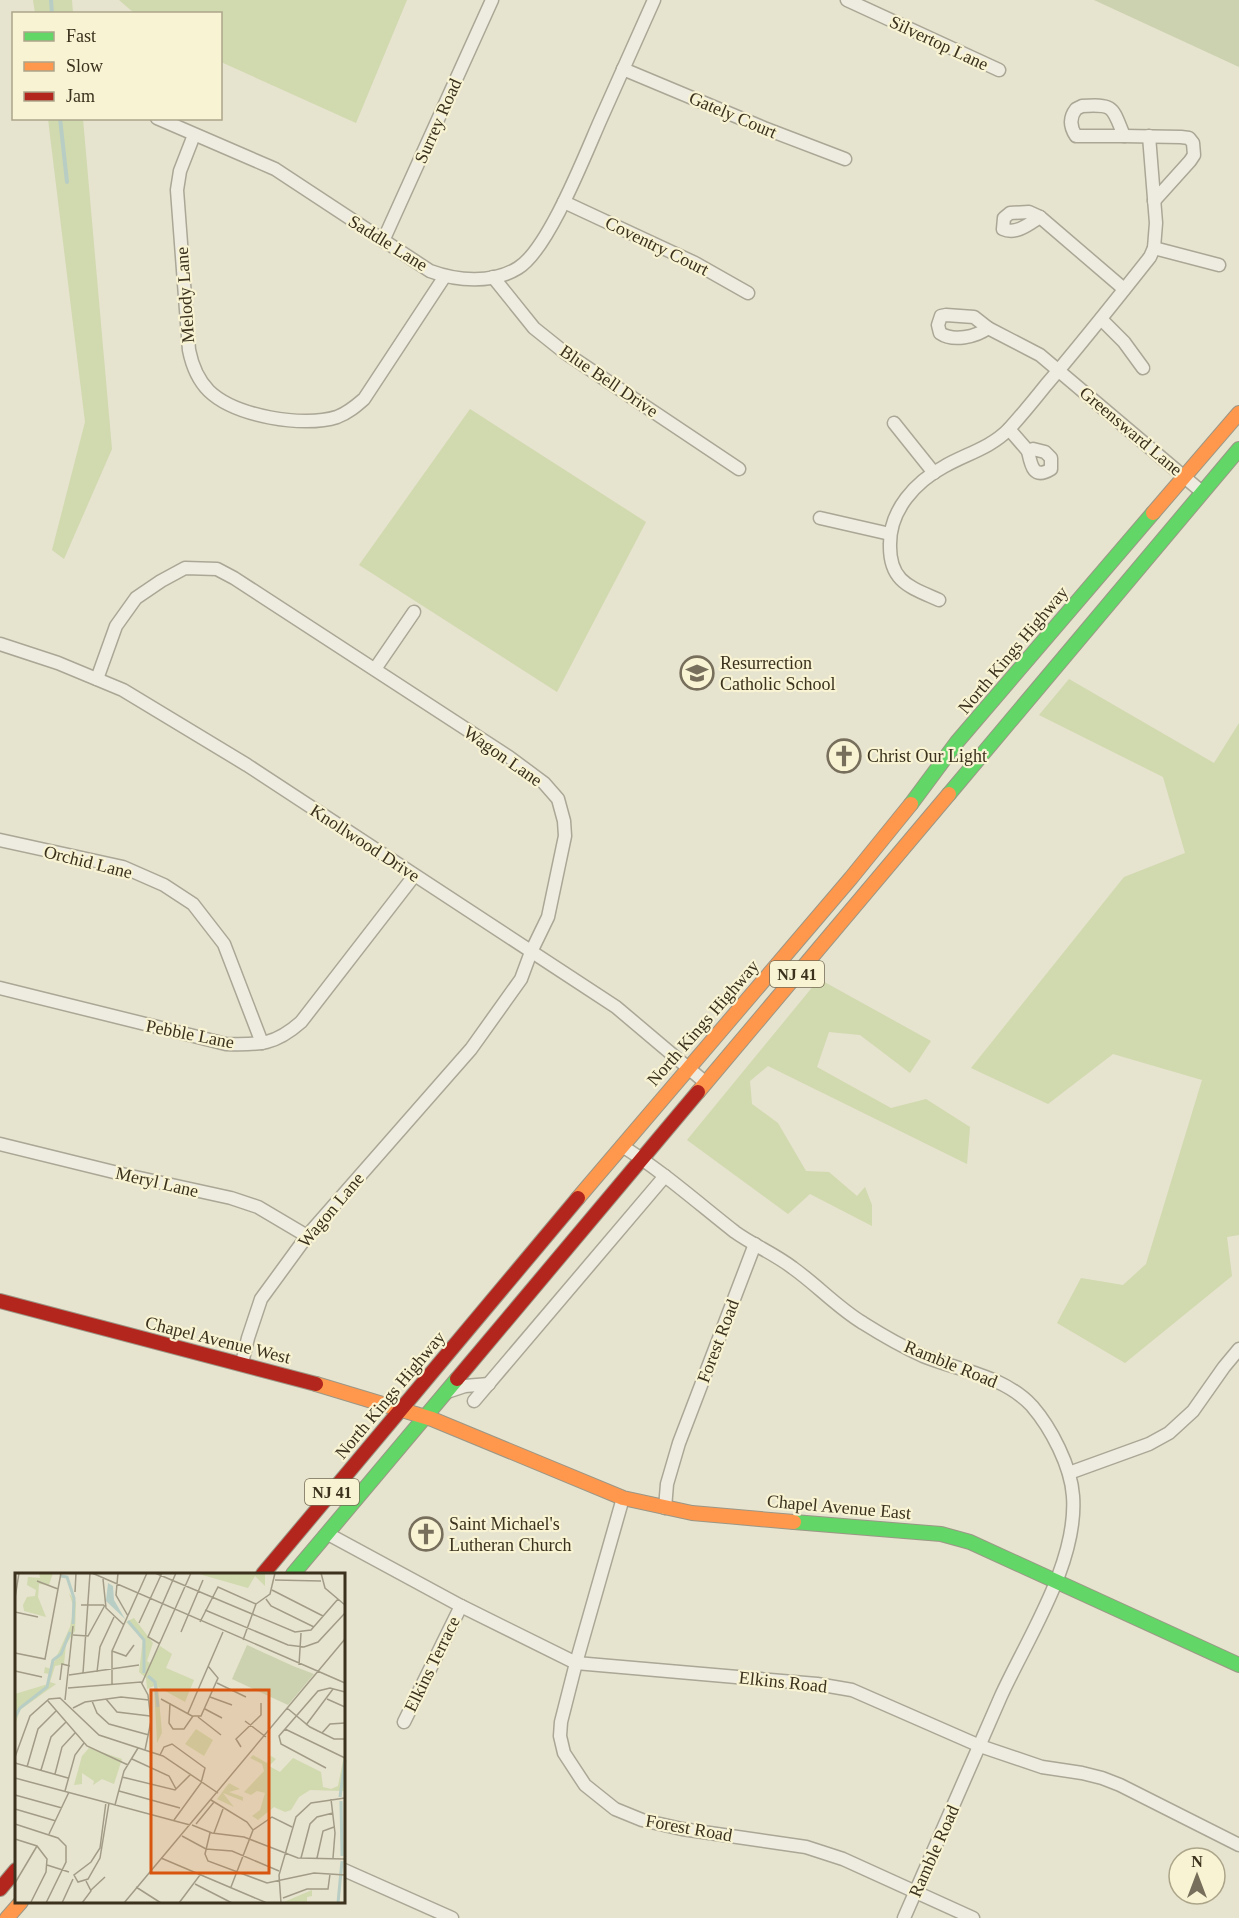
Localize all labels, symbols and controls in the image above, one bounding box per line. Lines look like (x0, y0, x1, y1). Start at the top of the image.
street label: Silvertop Lane (887, 11, 991, 75)
legend (12, 12, 222, 120)
text: Fast (66, 26, 96, 46)
text: Slow (66, 56, 103, 76)
street label: Surrey Road (410, 76, 466, 166)
text: Jam (66, 86, 95, 106)
street label: Gately Court (686, 88, 780, 142)
street label: Saddle Lane (345, 211, 431, 275)
street label: Coventry Court (602, 212, 712, 280)
street label: Melody Lane (172, 246, 198, 344)
street label: Blue Bell Drive (556, 341, 662, 421)
street label: Greensward Lane (1076, 382, 1186, 480)
street label: North Kings Highway (954, 582, 1072, 718)
place label: Resurrection Catholic School (720, 653, 836, 694)
school or university icon: Resurrection Catholic School (679, 655, 715, 691)
street label: Wagon Lane (460, 722, 546, 790)
church icon: Christ Our Light (826, 738, 862, 774)
place label: Christ Our Light (867, 746, 987, 766)
street label: Knollwood Drive (307, 800, 423, 886)
street label: Orchid Lane (42, 841, 134, 883)
street label: North Kings Highway (643, 956, 763, 1090)
road number: NJ 41 (770, 961, 824, 987)
street label: Pebble Lane (144, 1016, 236, 1052)
street label: Meryl Lane (114, 1163, 200, 1201)
street label: Wagon Lane (294, 1169, 368, 1251)
street label: Forest Road (693, 1297, 743, 1385)
street label: Chapel Avenue West (143, 1312, 293, 1368)
street label: North Kings Highway (331, 1327, 449, 1463)
street label: Ramble Road (902, 1336, 1000, 1392)
road number: NJ 41 (305, 1479, 359, 1505)
street label: Chapel Avenue East (766, 1491, 912, 1523)
place label: Saint Michael's Lutheran Church (449, 1514, 571, 1555)
church icon: Saint Michael's Lutheran Church (408, 1516, 444, 1552)
inset map (15, 1573, 345, 1903)
street label: Elkins Terrace (400, 1613, 464, 1715)
street label: Elkins Road (738, 1667, 828, 1697)
street label: Ramble Road (905, 1802, 963, 1900)
street label: Forest Road (644, 1811, 734, 1845)
north arrow (1167, 1846, 1227, 1906)
text: N (1191, 1853, 1203, 1870)

